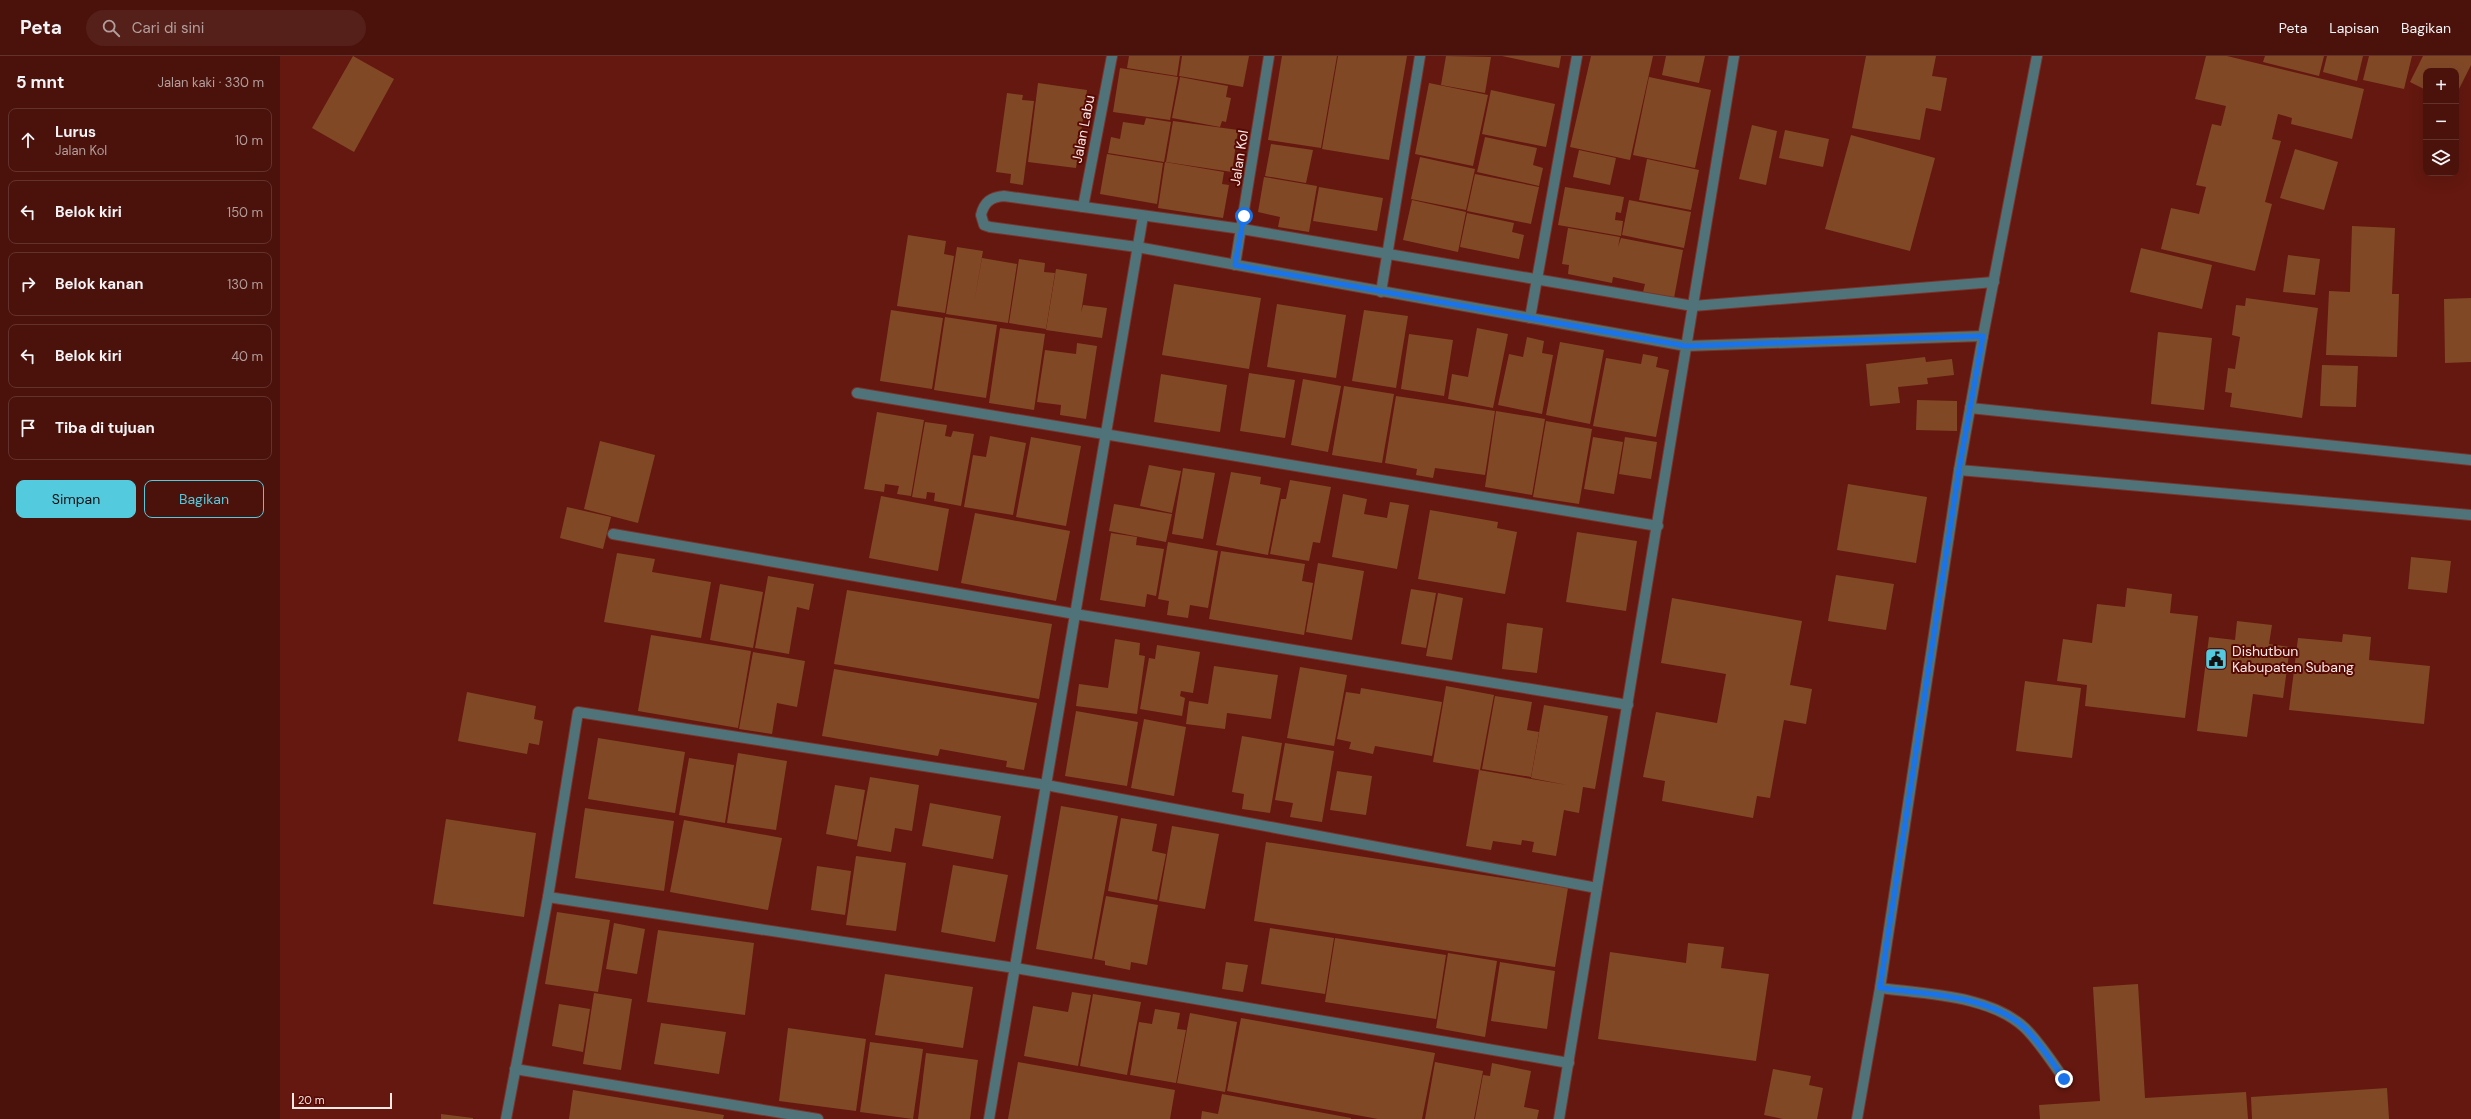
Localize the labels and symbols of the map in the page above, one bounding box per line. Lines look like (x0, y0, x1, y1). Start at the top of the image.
street label: Jalan Labu (1068, 93, 1098, 165)
street label: Jalan Kol (1226, 129, 1252, 187)
route start (1235, 207, 1253, 225)
place label: Dishutbun Kabupaten Subang (2232, 642, 2354, 676)
public building icon: Dishutbun Kabupaten Subang (2203, 646, 2229, 672)
route end (2055, 1070, 2073, 1088)
scale bar (292, 1091, 392, 1110)

